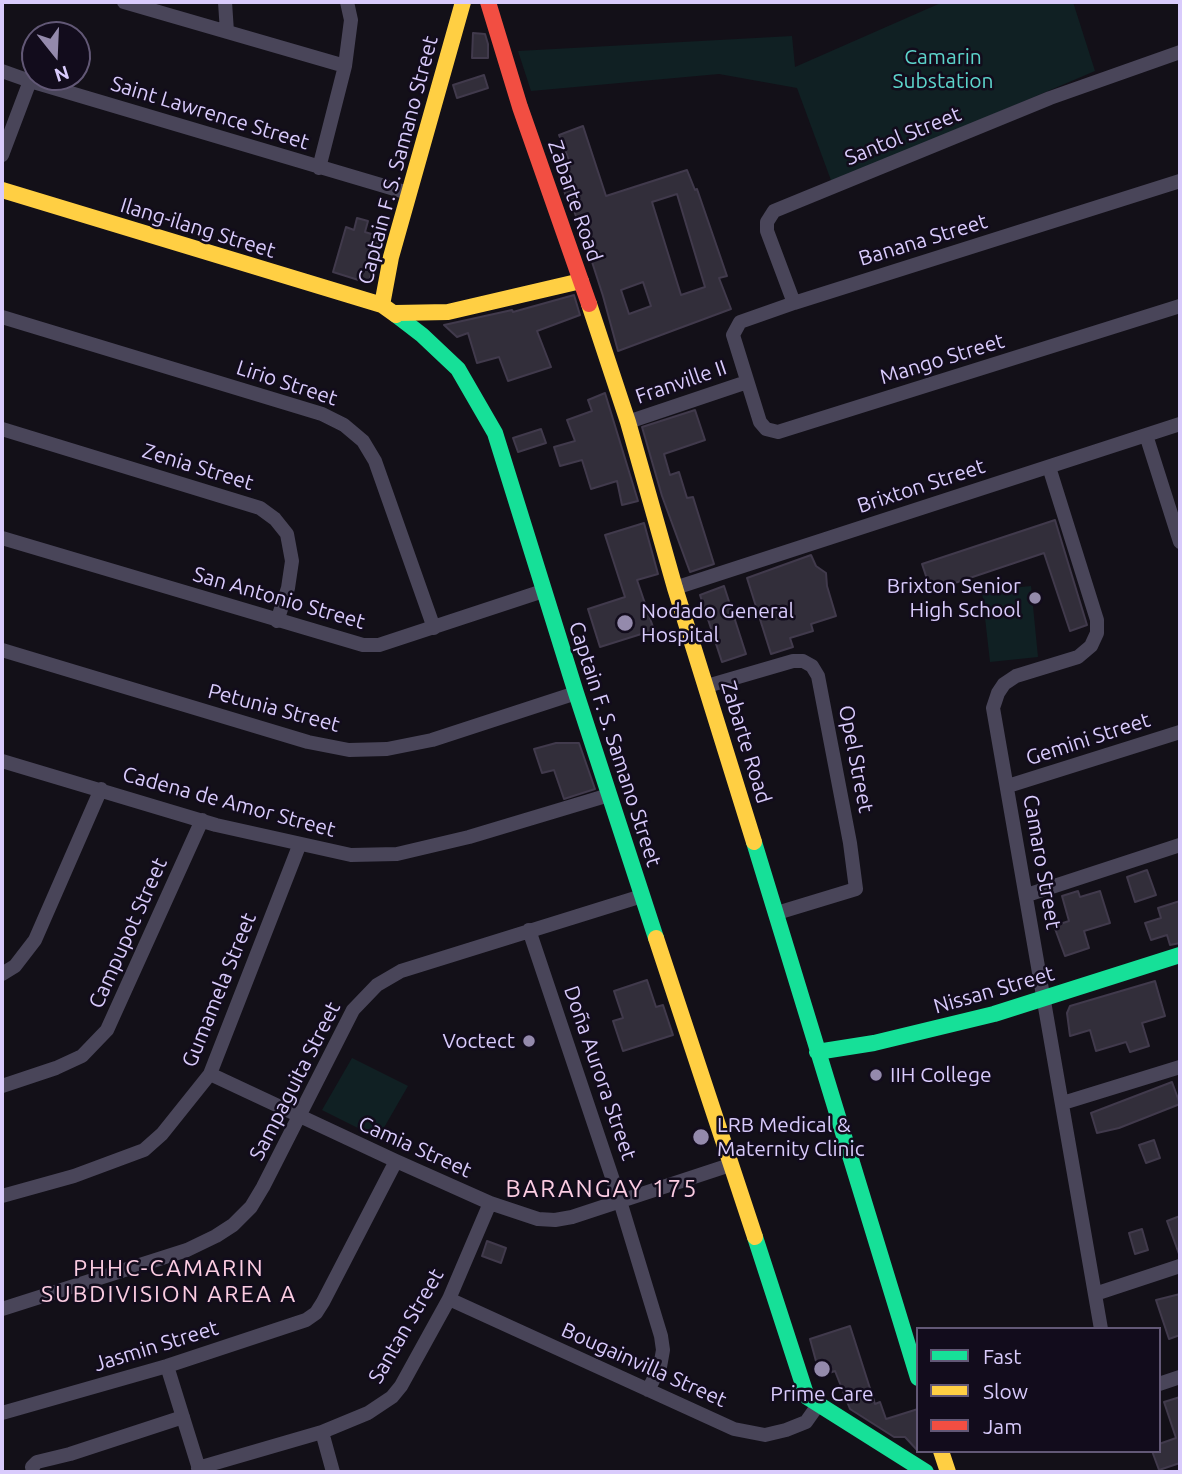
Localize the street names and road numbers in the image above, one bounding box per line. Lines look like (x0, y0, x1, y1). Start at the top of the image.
street label: Captain F. S. Samano Street (353, 33, 443, 287)
street label: Saint Lawrence Street (108, 71, 312, 155)
street label: Santol Street (841, 101, 965, 171)
street label: Zabarte Road (542, 137, 608, 265)
street label: Ilang-ilang Street (117, 192, 279, 264)
street label: Banana Street (856, 208, 990, 272)
street label: Mango Street (877, 328, 1007, 390)
street label: Lirio Street (233, 355, 341, 411)
street label: Franville II (632, 355, 730, 409)
street label: Zenia Street (139, 438, 257, 496)
street label: Brixton Street (854, 453, 988, 519)
street label: San Antonio Street (190, 561, 368, 635)
street label: Captain F. S. Samano Street (563, 618, 667, 870)
street label: Petunia Street (205, 678, 343, 738)
street label: Zabarte Road (715, 678, 777, 806)
street label: Opel Street (833, 703, 879, 815)
street label: Gemini Street (1023, 707, 1153, 771)
street label: Cadena de Amor Street (120, 761, 338, 843)
street label: Camaro Street (1018, 793, 1066, 931)
street label: Campupot Street (83, 854, 173, 1012)
street label: Gumamela Street (177, 909, 261, 1071)
street label: Nissan Street (931, 961, 1057, 1019)
street label: Doña Aurora Street (558, 983, 642, 1163)
street label: Sampaguita Street (244, 997, 346, 1165)
street label: Camia Street (355, 1111, 475, 1183)
street label: Santan Street (363, 1264, 449, 1388)
street label: Jasmin Street (91, 1315, 221, 1377)
street label: Bougainvilla Street (557, 1317, 731, 1413)

